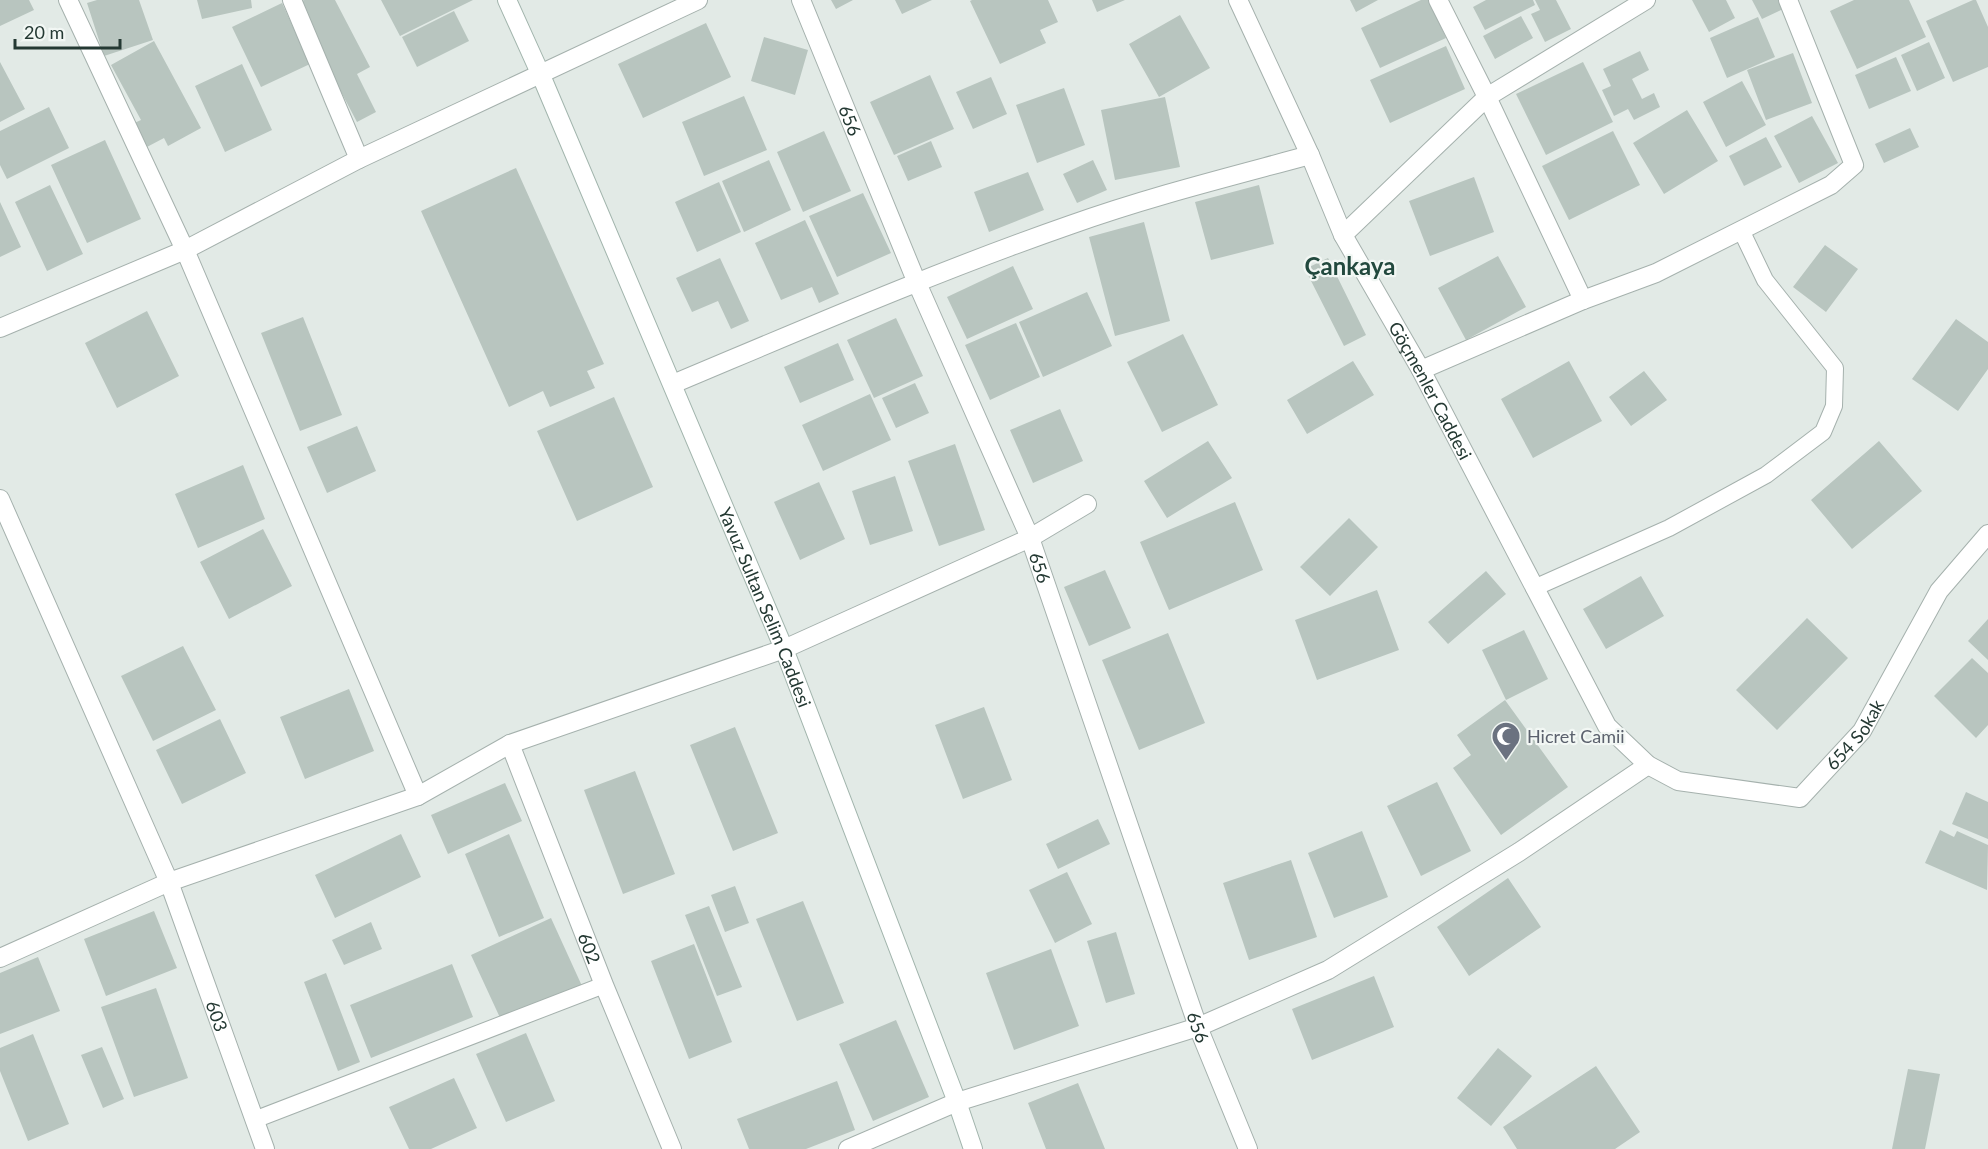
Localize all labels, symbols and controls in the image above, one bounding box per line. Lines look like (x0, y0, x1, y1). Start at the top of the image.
scale bar (15, 12, 120, 50)
text: 20 m (24, 21, 64, 43)
street label: 656 (834, 102, 866, 139)
district label: Çankaya (1305, 251, 1395, 280)
street label: Göçmenler Caddesi (1384, 318, 1477, 463)
street label: Yavuz Sultan Selim Caddesi (714, 504, 816, 710)
street label: 656 (1025, 549, 1056, 586)
street label: 654 Sokak (1821, 695, 1889, 774)
mosque icon: Hicret Camii (1490, 720, 1522, 762)
place label: Hicret Camii (1527, 725, 1625, 747)
street label: 602 (574, 929, 606, 967)
street label: 603 (202, 997, 233, 1034)
street label: 656 (1183, 1009, 1214, 1046)

